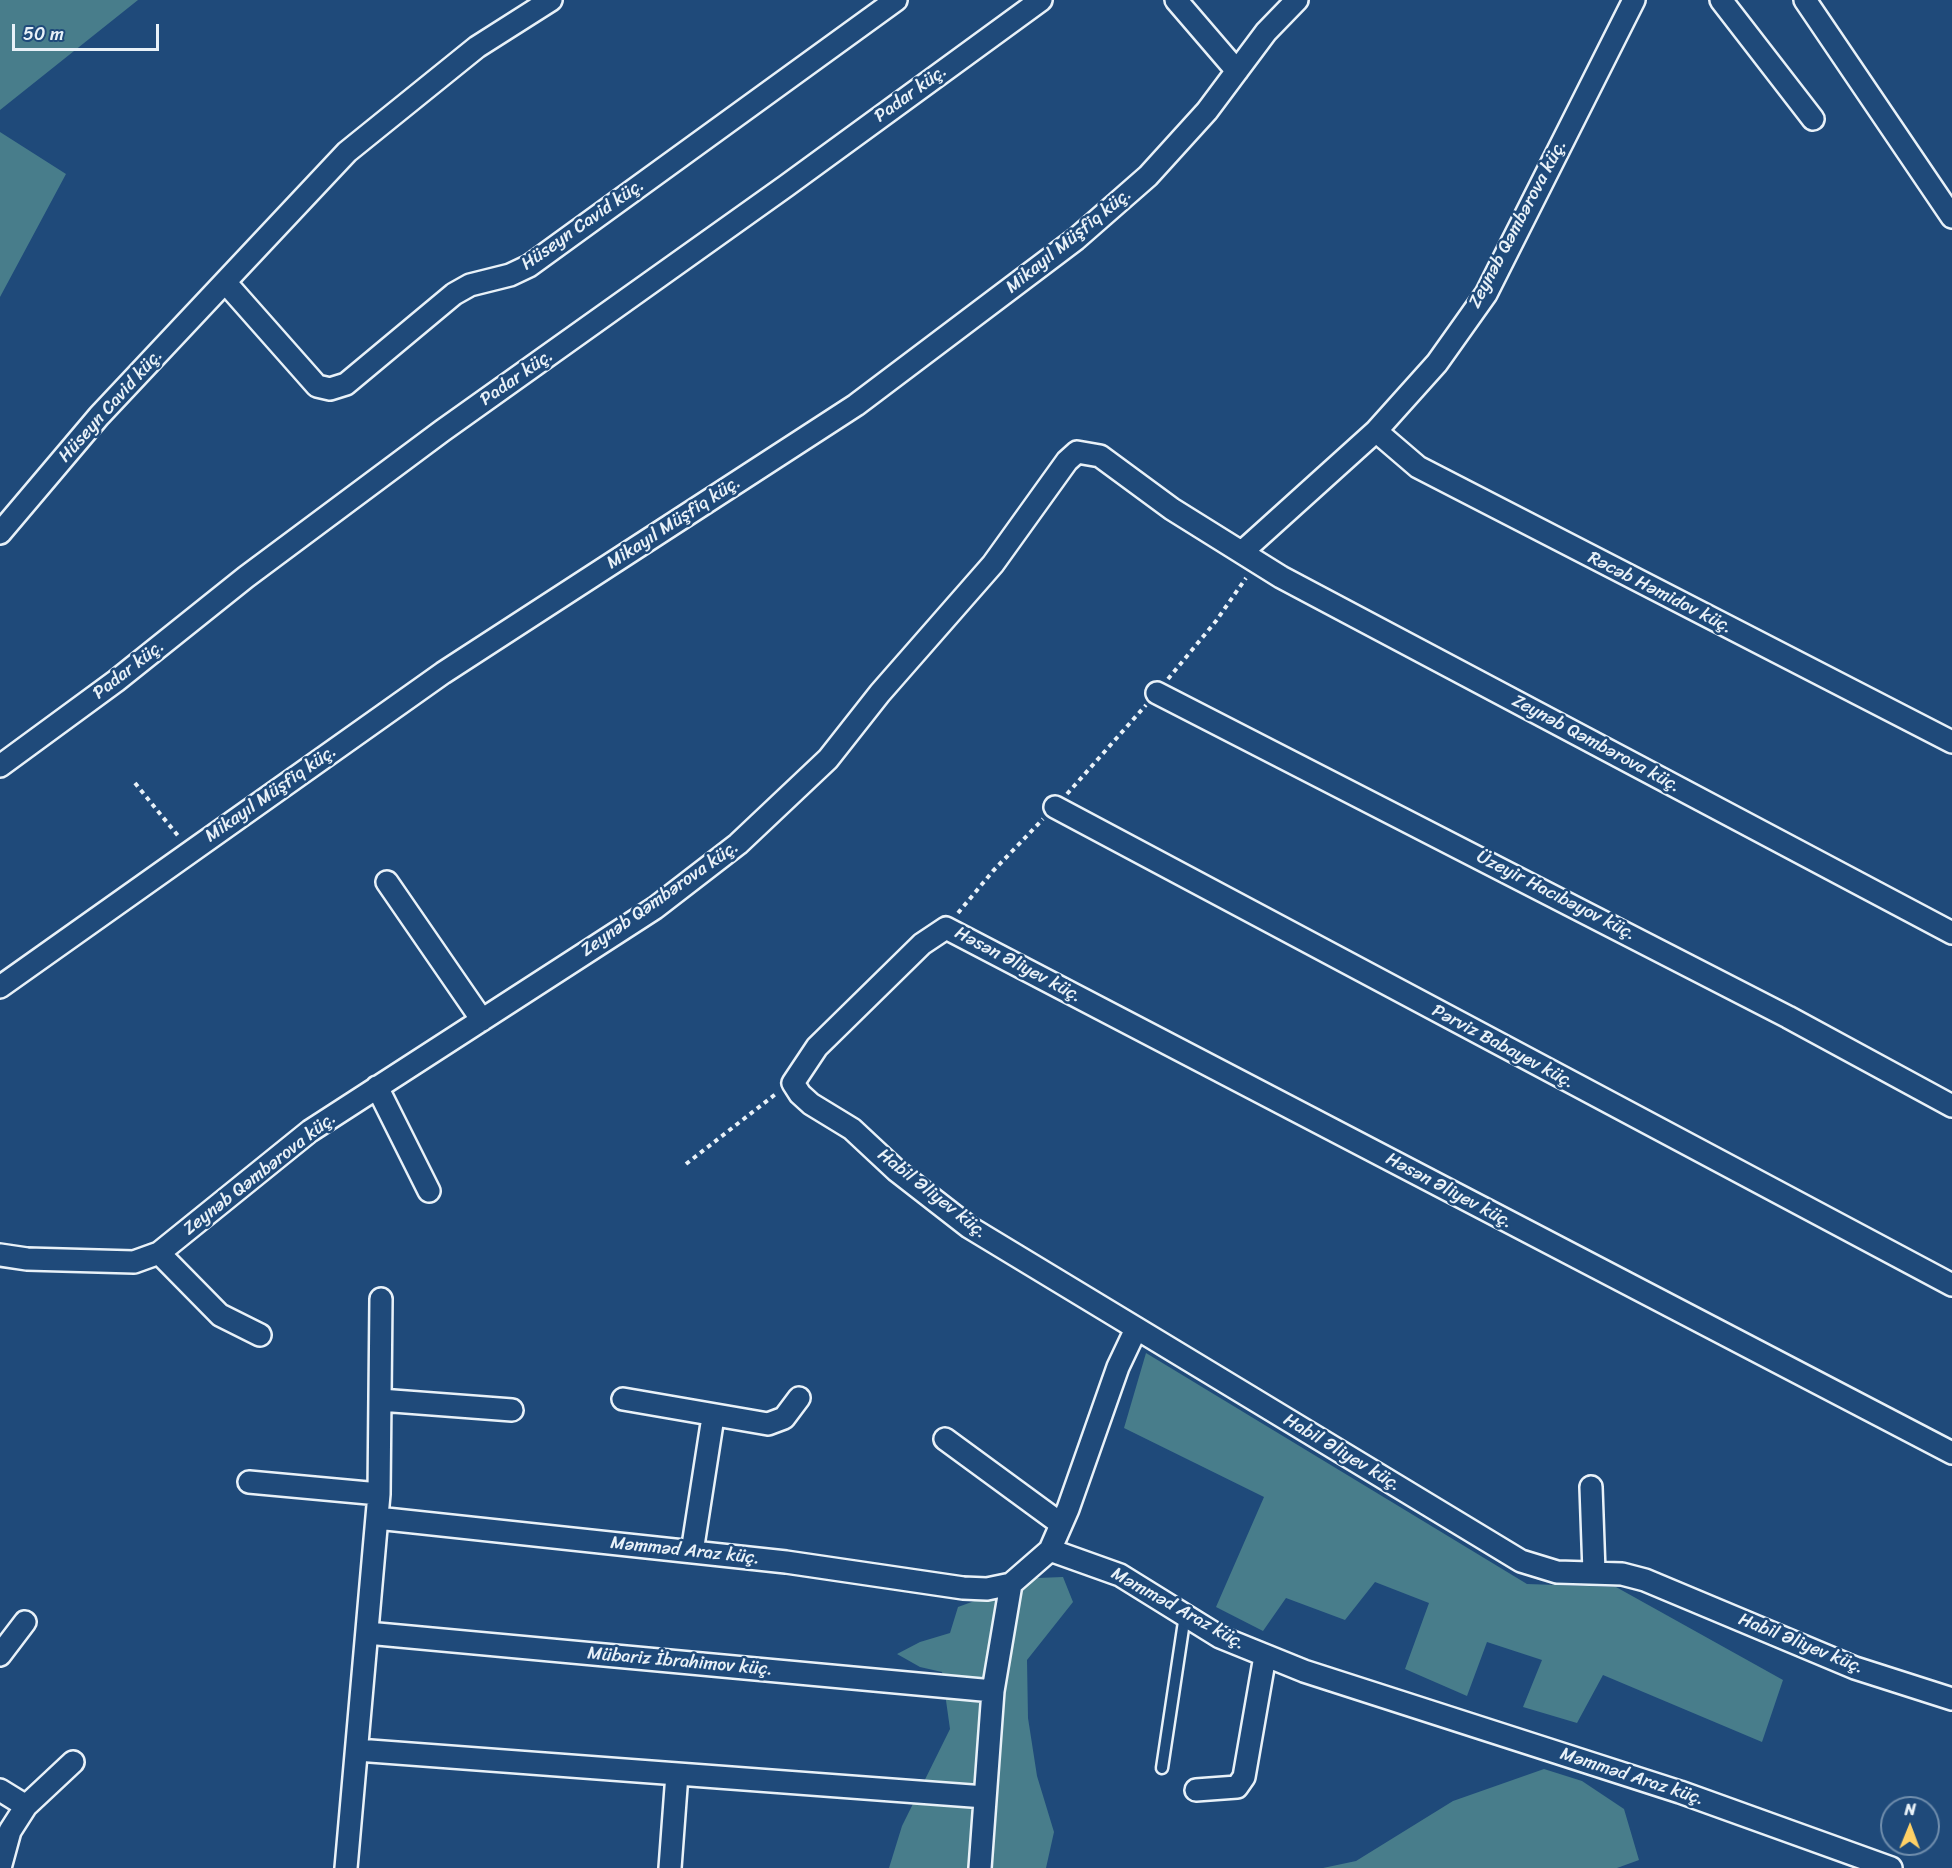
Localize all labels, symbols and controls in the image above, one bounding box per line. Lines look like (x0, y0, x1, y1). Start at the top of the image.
scale bar (15, 12, 162, 50)
text: 50 m (23, 18, 64, 50)
street label: Padar küç. (871, 61, 951, 127)
street label: Zeynəb Qəmbərova küç. (1464, 136, 1572, 312)
street label: Hüseyn Cavid küç. (517, 175, 649, 275)
street label: Mikayıl Müşfiq küç. (1002, 184, 1136, 298)
street label: Hüseyn Cavid küç. (54, 345, 168, 467)
street label: Padar küç. (476, 345, 558, 411)
street label: Mikayıl Müşfiq küç. (603, 472, 745, 574)
street label: Rəcəb Həmidov küç. (1584, 547, 1736, 639)
street label: Padar küç. (89, 636, 169, 704)
street label: Zeynəb Qəmbərova küç. (1508, 690, 1684, 798)
street label: Mikayıl Müşfiq küç. (201, 741, 341, 847)
street label: Zeynəb Qəmbərova küç. (577, 836, 743, 962)
street label: Üzeyir Hacıbəyov küç. (1473, 846, 1639, 946)
street label: Həsən Əliyev küç. (951, 922, 1085, 1008)
street label: Pərviz Babayev küç. (1428, 1000, 1578, 1094)
street label: Zeynəb Qəmbərova küç. (179, 1108, 341, 1240)
street label: Habil Əliyev küç. (873, 1144, 991, 1244)
street label: Həsən Əliyev küç. (1382, 1148, 1516, 1234)
street label: Habil Əliyev küç. (1279, 1409, 1405, 1497)
street label: Məmməd Araz küç. (609, 1532, 761, 1570)
street label: Məmməd Araz küç. (1107, 1563, 1249, 1655)
street label: Habil Əliyev küç. (1735, 1609, 1867, 1679)
street label: Mübariz İbrahimov küç. (586, 1643, 774, 1681)
street label: Məmməd Araz küç. (1557, 1744, 1707, 1810)
text: N (1904, 1795, 1916, 1824)
north arrow (1880, 1796, 1940, 1856)

